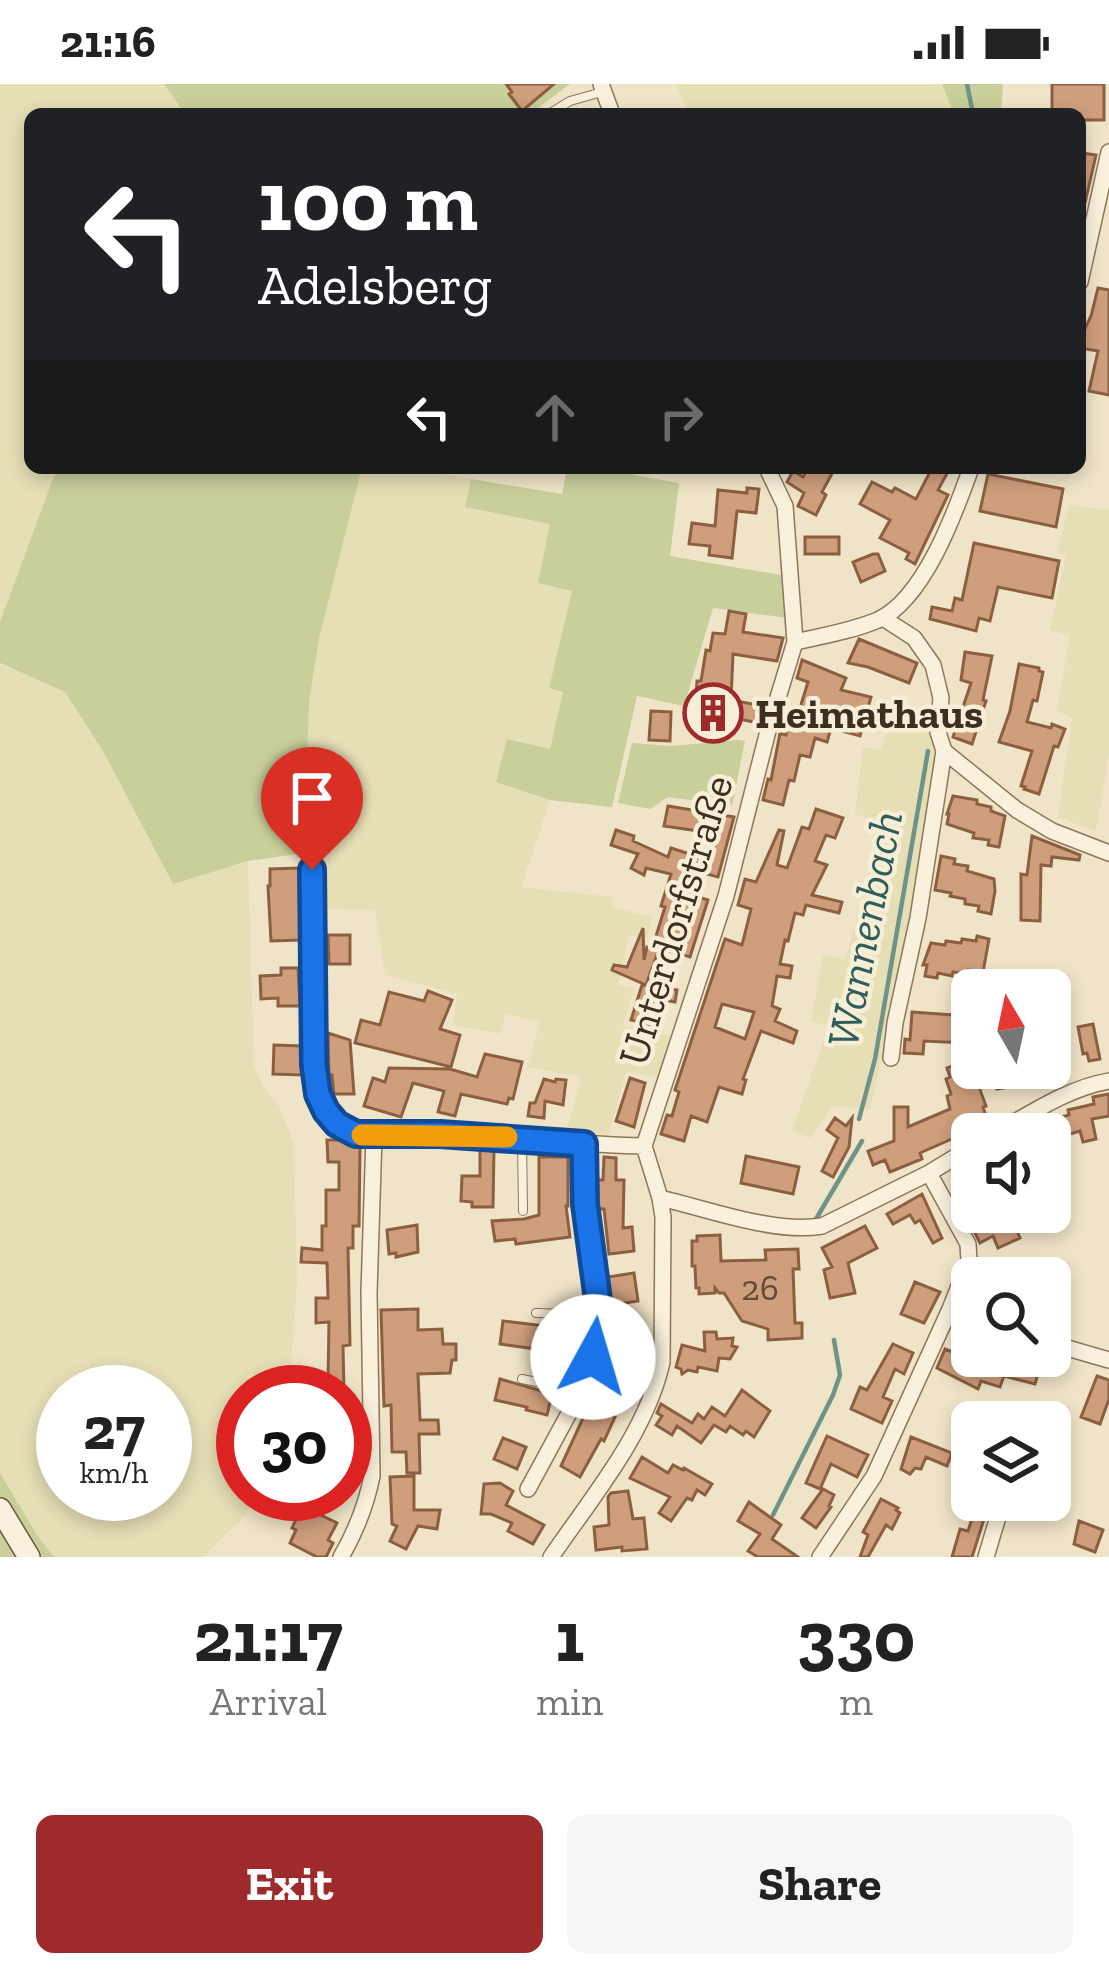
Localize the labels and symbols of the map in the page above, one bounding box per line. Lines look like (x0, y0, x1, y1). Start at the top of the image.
building icon: Heimathaus (682, 682, 744, 744)
place label: Heimathaus (755, 688, 983, 739)
pin (261, 747, 363, 870)
street label: Unterdorfstraße (607, 769, 744, 1071)
water label: Wannenbach (816, 806, 914, 1052)
north arrow (951, 969, 1071, 1089)
house number: 26 (741, 1266, 779, 1309)
position arrow (530, 1294, 656, 1420)
speed limit sign: 30 (216, 1365, 372, 1521)

